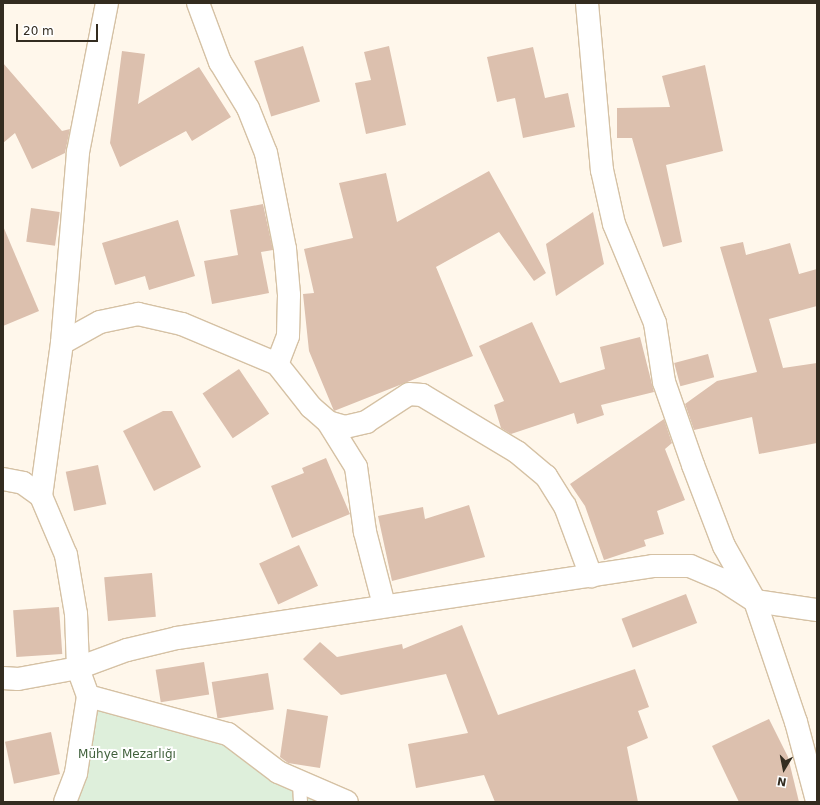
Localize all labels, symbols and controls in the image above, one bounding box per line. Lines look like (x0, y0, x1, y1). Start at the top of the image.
scale bar (18, 16, 100, 42)
text: 20 m (23, 24, 54, 38)
park label: Mühye Mezarlığı (78, 748, 176, 762)
north arrow (764, 749, 804, 789)
text: N (776, 774, 787, 789)

